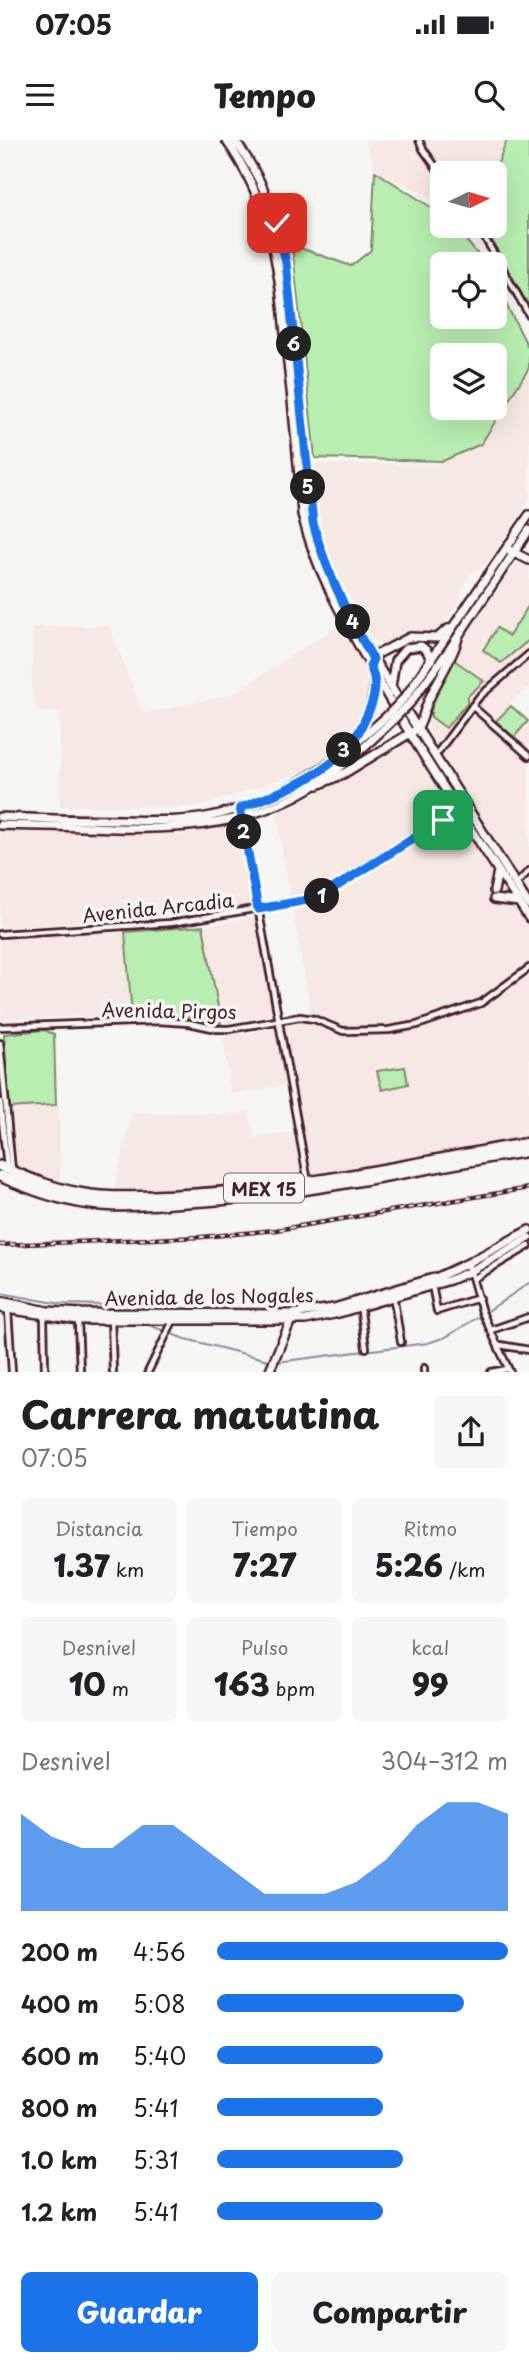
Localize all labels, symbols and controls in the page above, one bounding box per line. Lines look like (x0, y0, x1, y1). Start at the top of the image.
text: 07:05 (35, 5, 112, 44)
text: Tempo (213, 71, 316, 119)
icon: menu (21, 76, 59, 114)
icon: search (470, 76, 508, 114)
north arrow (430, 161, 508, 238)
map controls (430, 161, 507, 420)
pin (247, 193, 307, 253)
icon: check (258, 204, 296, 242)
button: locate (430, 252, 507, 329)
pin: 6 (276, 326, 312, 362)
text: 6 (287, 329, 300, 357)
button: layers (430, 343, 507, 420)
pin: 5 (290, 470, 326, 504)
text: 5 (301, 472, 314, 500)
pin: 4 (336, 604, 370, 640)
text: 4 (346, 607, 359, 635)
pin: 3 (326, 732, 362, 768)
text: 3 (337, 735, 350, 763)
pin (413, 790, 473, 850)
icon: arrive (424, 801, 462, 839)
pin: 2 (226, 814, 262, 850)
text: 2 (237, 817, 250, 845)
pin: 1 (304, 878, 340, 914)
text: 1 (317, 881, 326, 909)
street label: Avenida Arcadia (81, 885, 235, 929)
street label: Avenida Pirgos (101, 995, 237, 1025)
road number: MEX 15 (224, 1174, 304, 1203)
street label: Avenida de los Nogales (104, 1280, 314, 1312)
text: Carrera matutina (21, 1385, 380, 1442)
button: share (434, 1395, 508, 1469)
text: 07:05 (21, 1440, 88, 1475)
text: Distancia (55, 1514, 143, 1542)
text: Tiempo (231, 1514, 298, 1542)
text: Ritmo (403, 1514, 457, 1542)
text: 1.37 (53, 1542, 110, 1587)
text: 7:27 (233, 1542, 296, 1587)
text: 5:26 (375, 1542, 443, 1587)
text: km (110, 1555, 144, 1583)
text: /km (443, 1555, 486, 1583)
text: Desnivel (62, 1633, 136, 1661)
text: Pulso (241, 1633, 288, 1661)
text: kcal (411, 1633, 449, 1661)
text: 10 (69, 1661, 106, 1706)
text: 163 (214, 1661, 270, 1706)
text: 99 (412, 1661, 448, 1706)
text: m (106, 1674, 129, 1702)
text: bpm (270, 1674, 315, 1702)
text: Desnivel (21, 1743, 111, 1778)
text: 304–312 m (381, 1743, 508, 1778)
text: 200 m (21, 1934, 98, 1969)
text: 4:56 (133, 1934, 186, 1969)
text: 400 m (21, 1986, 99, 2021)
text: 5:08 (133, 1986, 186, 2021)
text: 600 m (21, 2038, 99, 2073)
text: 5:40 (133, 2038, 186, 2073)
text: 800 m (21, 2090, 98, 2125)
text: 5:41 (133, 2090, 179, 2125)
text: 1.0 km (21, 2142, 98, 2177)
text: 5:31 (133, 2142, 178, 2177)
text: 1.2 km (21, 2194, 97, 2229)
text: 5:41 (133, 2194, 179, 2229)
button: Guardar (21, 2272, 258, 2352)
button: Compartir (272, 2272, 508, 2352)

